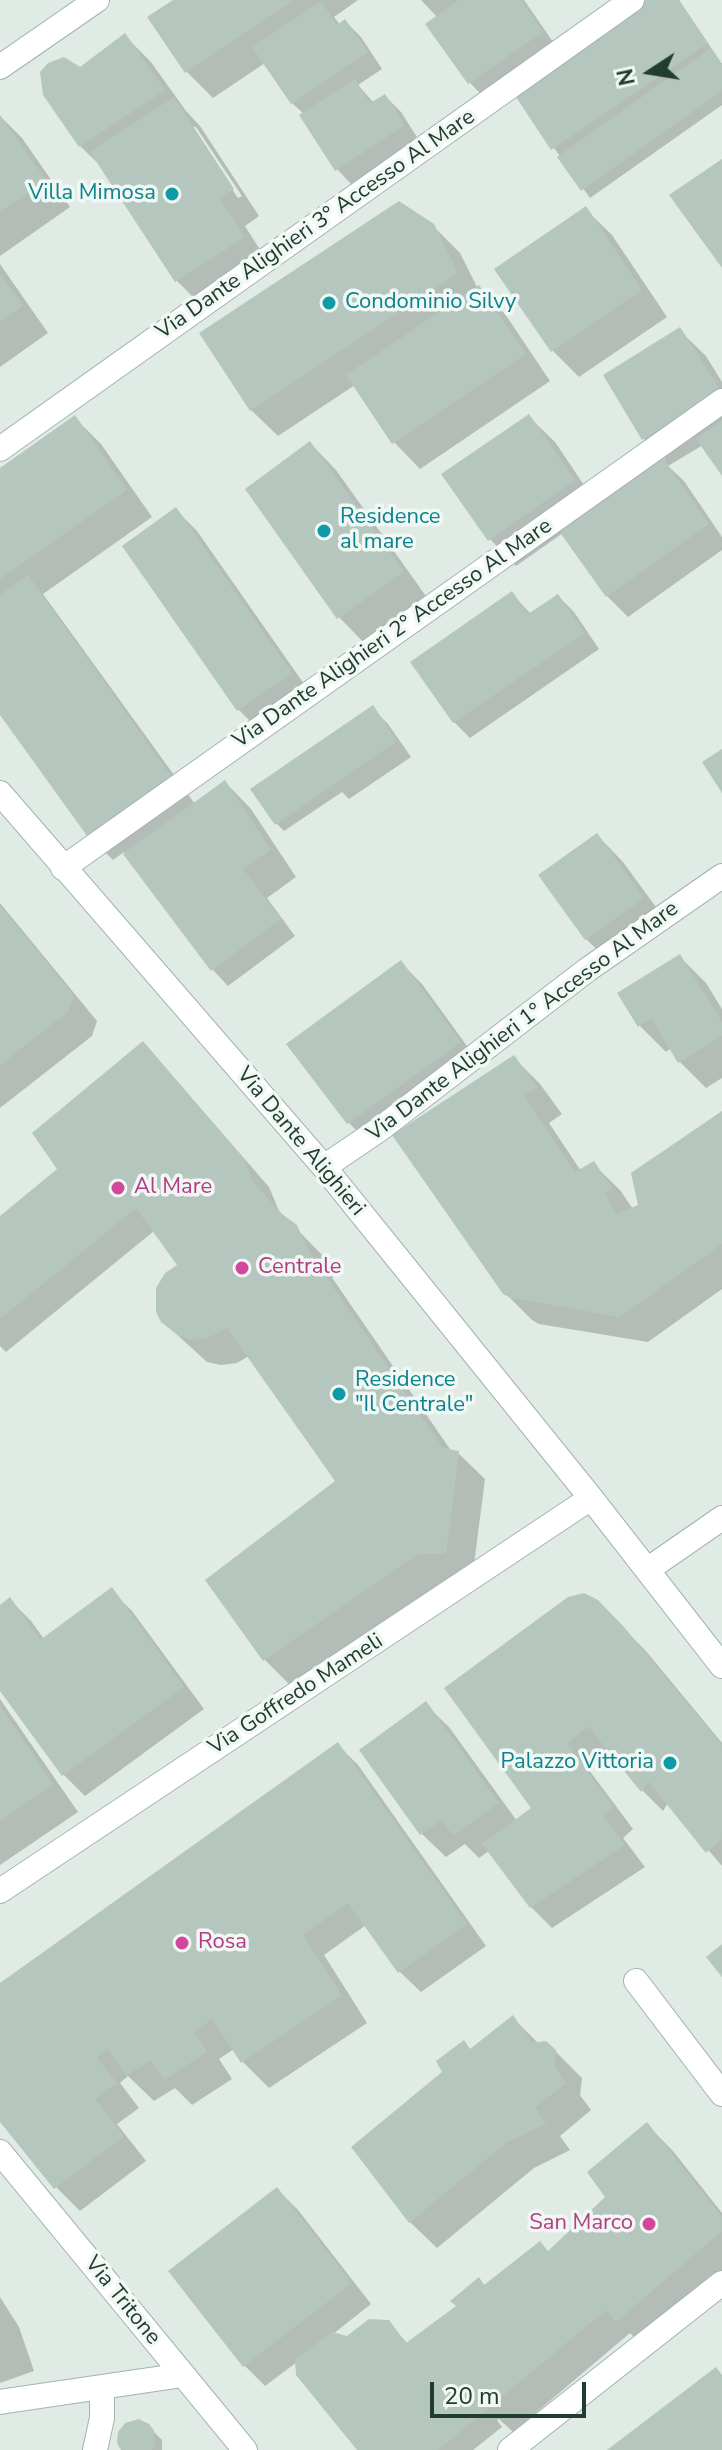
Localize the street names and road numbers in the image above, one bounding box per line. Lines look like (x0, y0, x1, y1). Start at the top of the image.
street label: Via Dante Alighieri 3° Accesso Al Mare (151, 104, 481, 346)
street label: Via Dante Alighieri 2° Accesso Al Mare (228, 513, 558, 755)
street label: Via Dante Alighieri 1° Accesso Al Mare (362, 896, 684, 1148)
street label: Via Dante Alighieri (230, 1062, 370, 1222)
street label: Via Goffredo Mameli (204, 1629, 388, 1761)
street label: Via Tritone (78, 2251, 166, 2351)

